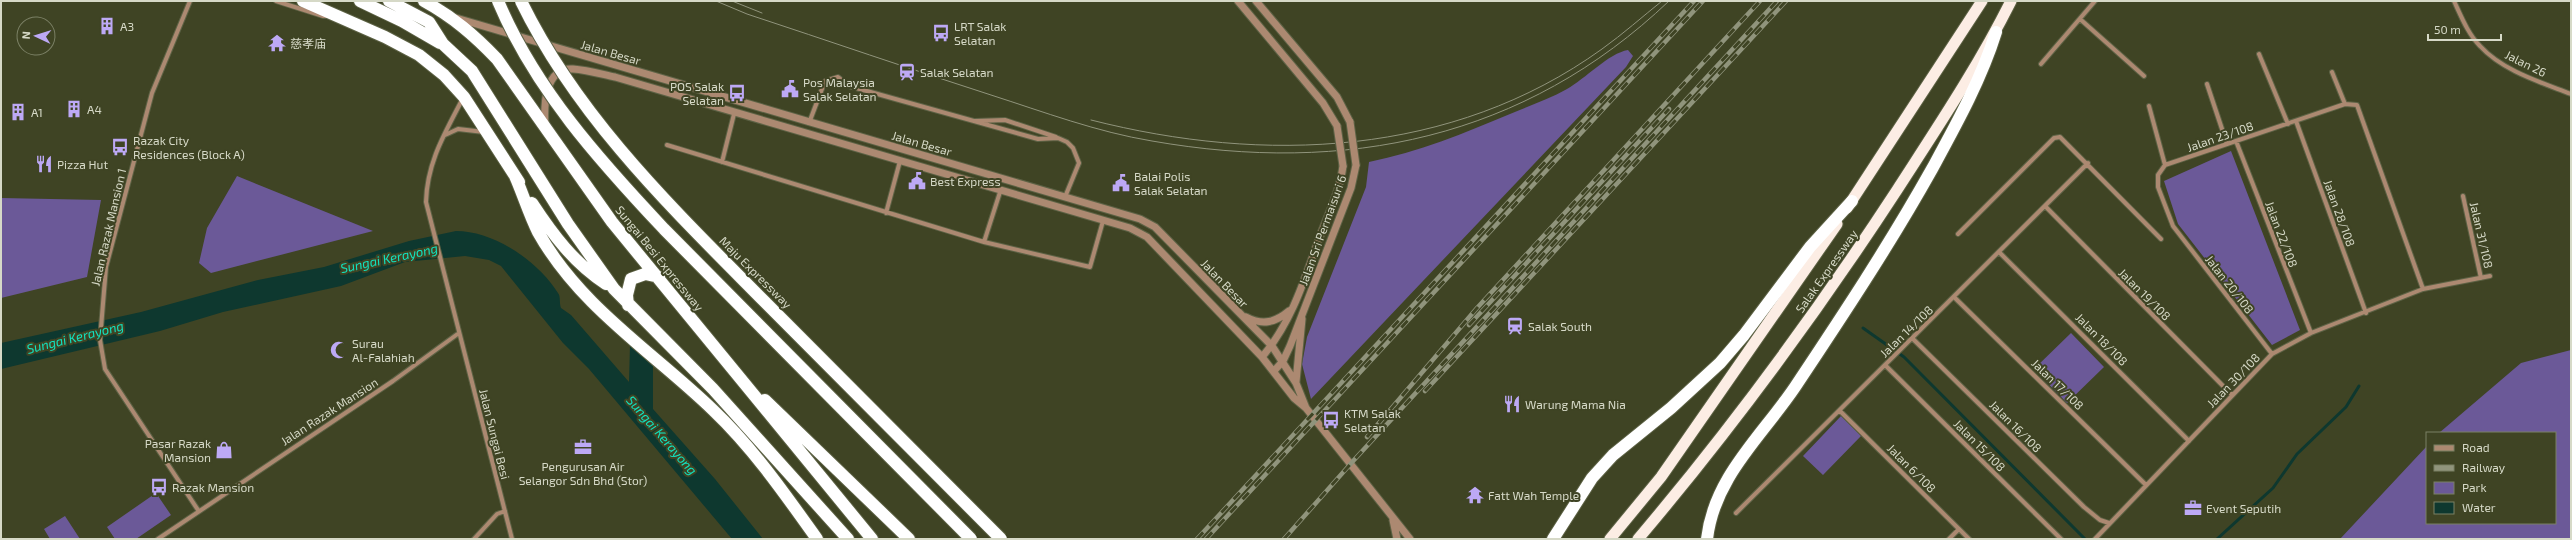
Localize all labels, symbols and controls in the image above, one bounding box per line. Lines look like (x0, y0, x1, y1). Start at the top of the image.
north arrow (16, 16, 56, 56)
building icon: A3 (97, 16, 117, 36)
scale bar (2428, 16, 2501, 42)
place label: A3 (120, 19, 134, 33)
place label: LRT Salak Selatan (954, 19, 1006, 47)
text: 50 m (2434, 22, 2461, 36)
bus stop icon: LRT Salak Selatan (931, 23, 951, 43)
text: N (19, 31, 32, 40)
temple icon: 慈孝庙 (267, 33, 287, 53)
place label: 慈孝庙 (290, 36, 326, 50)
street label: Jalan Besar (579, 37, 643, 67)
street label: Jalan 26 (2503, 47, 2549, 79)
station icon: Salak Selatan (897, 62, 917, 82)
place label: Salak Selatan (920, 65, 994, 79)
place label: Pos Malaysia Salak Selatan (803, 75, 877, 103)
place label: POS Salak Selatan (670, 79, 724, 107)
public building icon: Pos Malaysia Salak Selatan (780, 79, 800, 99)
bus stop icon: POS Salak Selatan (727, 83, 747, 103)
building icon: A4 (64, 99, 84, 119)
building icon: A1 (8, 102, 28, 122)
place label: A4 (87, 102, 102, 116)
place label: A1 (31, 105, 43, 119)
street label: Jalan 23/108 (2185, 118, 2255, 154)
street label: Jalan Besar (890, 128, 954, 158)
place label: Razak City Residences (Block A) (133, 133, 245, 161)
bus stop icon: Razak City Residences (Block A) (110, 137, 130, 157)
restaurant icon: Pizza Hut (34, 154, 54, 174)
place label: Pizza Hut (57, 157, 108, 171)
street label: Jalan Razak Mansion 1 (88, 167, 128, 287)
place label: Balai Polis Salak Selatan (1134, 169, 1208, 197)
public building icon: Best Express (907, 171, 927, 191)
public building icon: Balai Polis Salak Selatan (1111, 173, 1131, 193)
street label: Jalan Sri Permaisuri 6 (1296, 173, 1349, 287)
place label: Best Express (930, 174, 1001, 188)
street label: Jalan 28/108 (2321, 178, 2359, 248)
street label: Jalan 22/108 (2263, 199, 2301, 269)
street label: Jalan 31/108 (2468, 201, 2496, 269)
street label: Sungai Besi Expressway (613, 203, 707, 314)
street label: Salak Expressway (1792, 226, 1860, 315)
street label: Maju Expressway (716, 233, 795, 312)
water label: Sungai Kerayong (339, 240, 439, 276)
street label: Jalan 20/108 (2203, 252, 2257, 316)
street label: Jalan Besar (1198, 256, 1252, 310)
street label: Jalan 19/108 (2116, 265, 2174, 323)
street label: Jalan 14/108 (1877, 302, 1935, 360)
street label: Jalan 18/108 (2073, 310, 2131, 368)
station icon: Salak South (1505, 316, 1525, 336)
water label: Sungai Kerayong (25, 317, 125, 357)
place label: Salak South (1528, 319, 1592, 333)
place label: Surau Al-Falahiah (352, 336, 415, 364)
mosque icon: Surau Al-Falahiah (329, 340, 349, 360)
street label: Jalan 30/108 (2204, 350, 2262, 410)
street label: Jalan 17/108 (2029, 356, 2087, 412)
street label: Jalan Razak Mansion (278, 374, 380, 448)
street label: Jalan Sungai Besi (477, 387, 513, 481)
water label: Sungai Kerayong (623, 392, 701, 478)
restaurant icon: Warung Mama Nia (1502, 394, 1522, 414)
place label: Warung Mama Nia (1525, 397, 1626, 411)
street label: Jalan 16/108 (1987, 397, 2045, 455)
place label: KTM Salak Selatan (1344, 406, 1401, 434)
bus stop icon: KTM Salak Selatan (1321, 410, 1341, 430)
street label: Jalan 15/108 (1951, 416, 2009, 474)
legend (2426, 432, 2556, 524)
place label: Pasar Razak Mansion (145, 436, 211, 464)
office icon: Pengurusan Air Selangor Sdn Bhd (Stor) (573, 437, 593, 457)
shop icon: Pasar Razak Mansion (214, 440, 234, 460)
text: Road (2462, 440, 2490, 454)
street label: Jalan 6/108 (1885, 441, 1939, 495)
place label: Pengurusan Air Selangor Sdn Bhd (Stor) (519, 459, 647, 487)
text: Railway (2462, 460, 2506, 474)
bus stop icon: Razak Mansion (149, 477, 169, 497)
place label: Razak Mansion (172, 480, 254, 494)
text: Park (2462, 480, 2487, 494)
temple icon: Fatt Wah Temple (1465, 485, 1485, 505)
place label: Fatt Wah Temple (1488, 488, 1579, 502)
office icon: Event Seputih (2183, 498, 2203, 518)
text: Water (2462, 500, 2496, 514)
place label: Event Seputih (2206, 501, 2281, 515)

